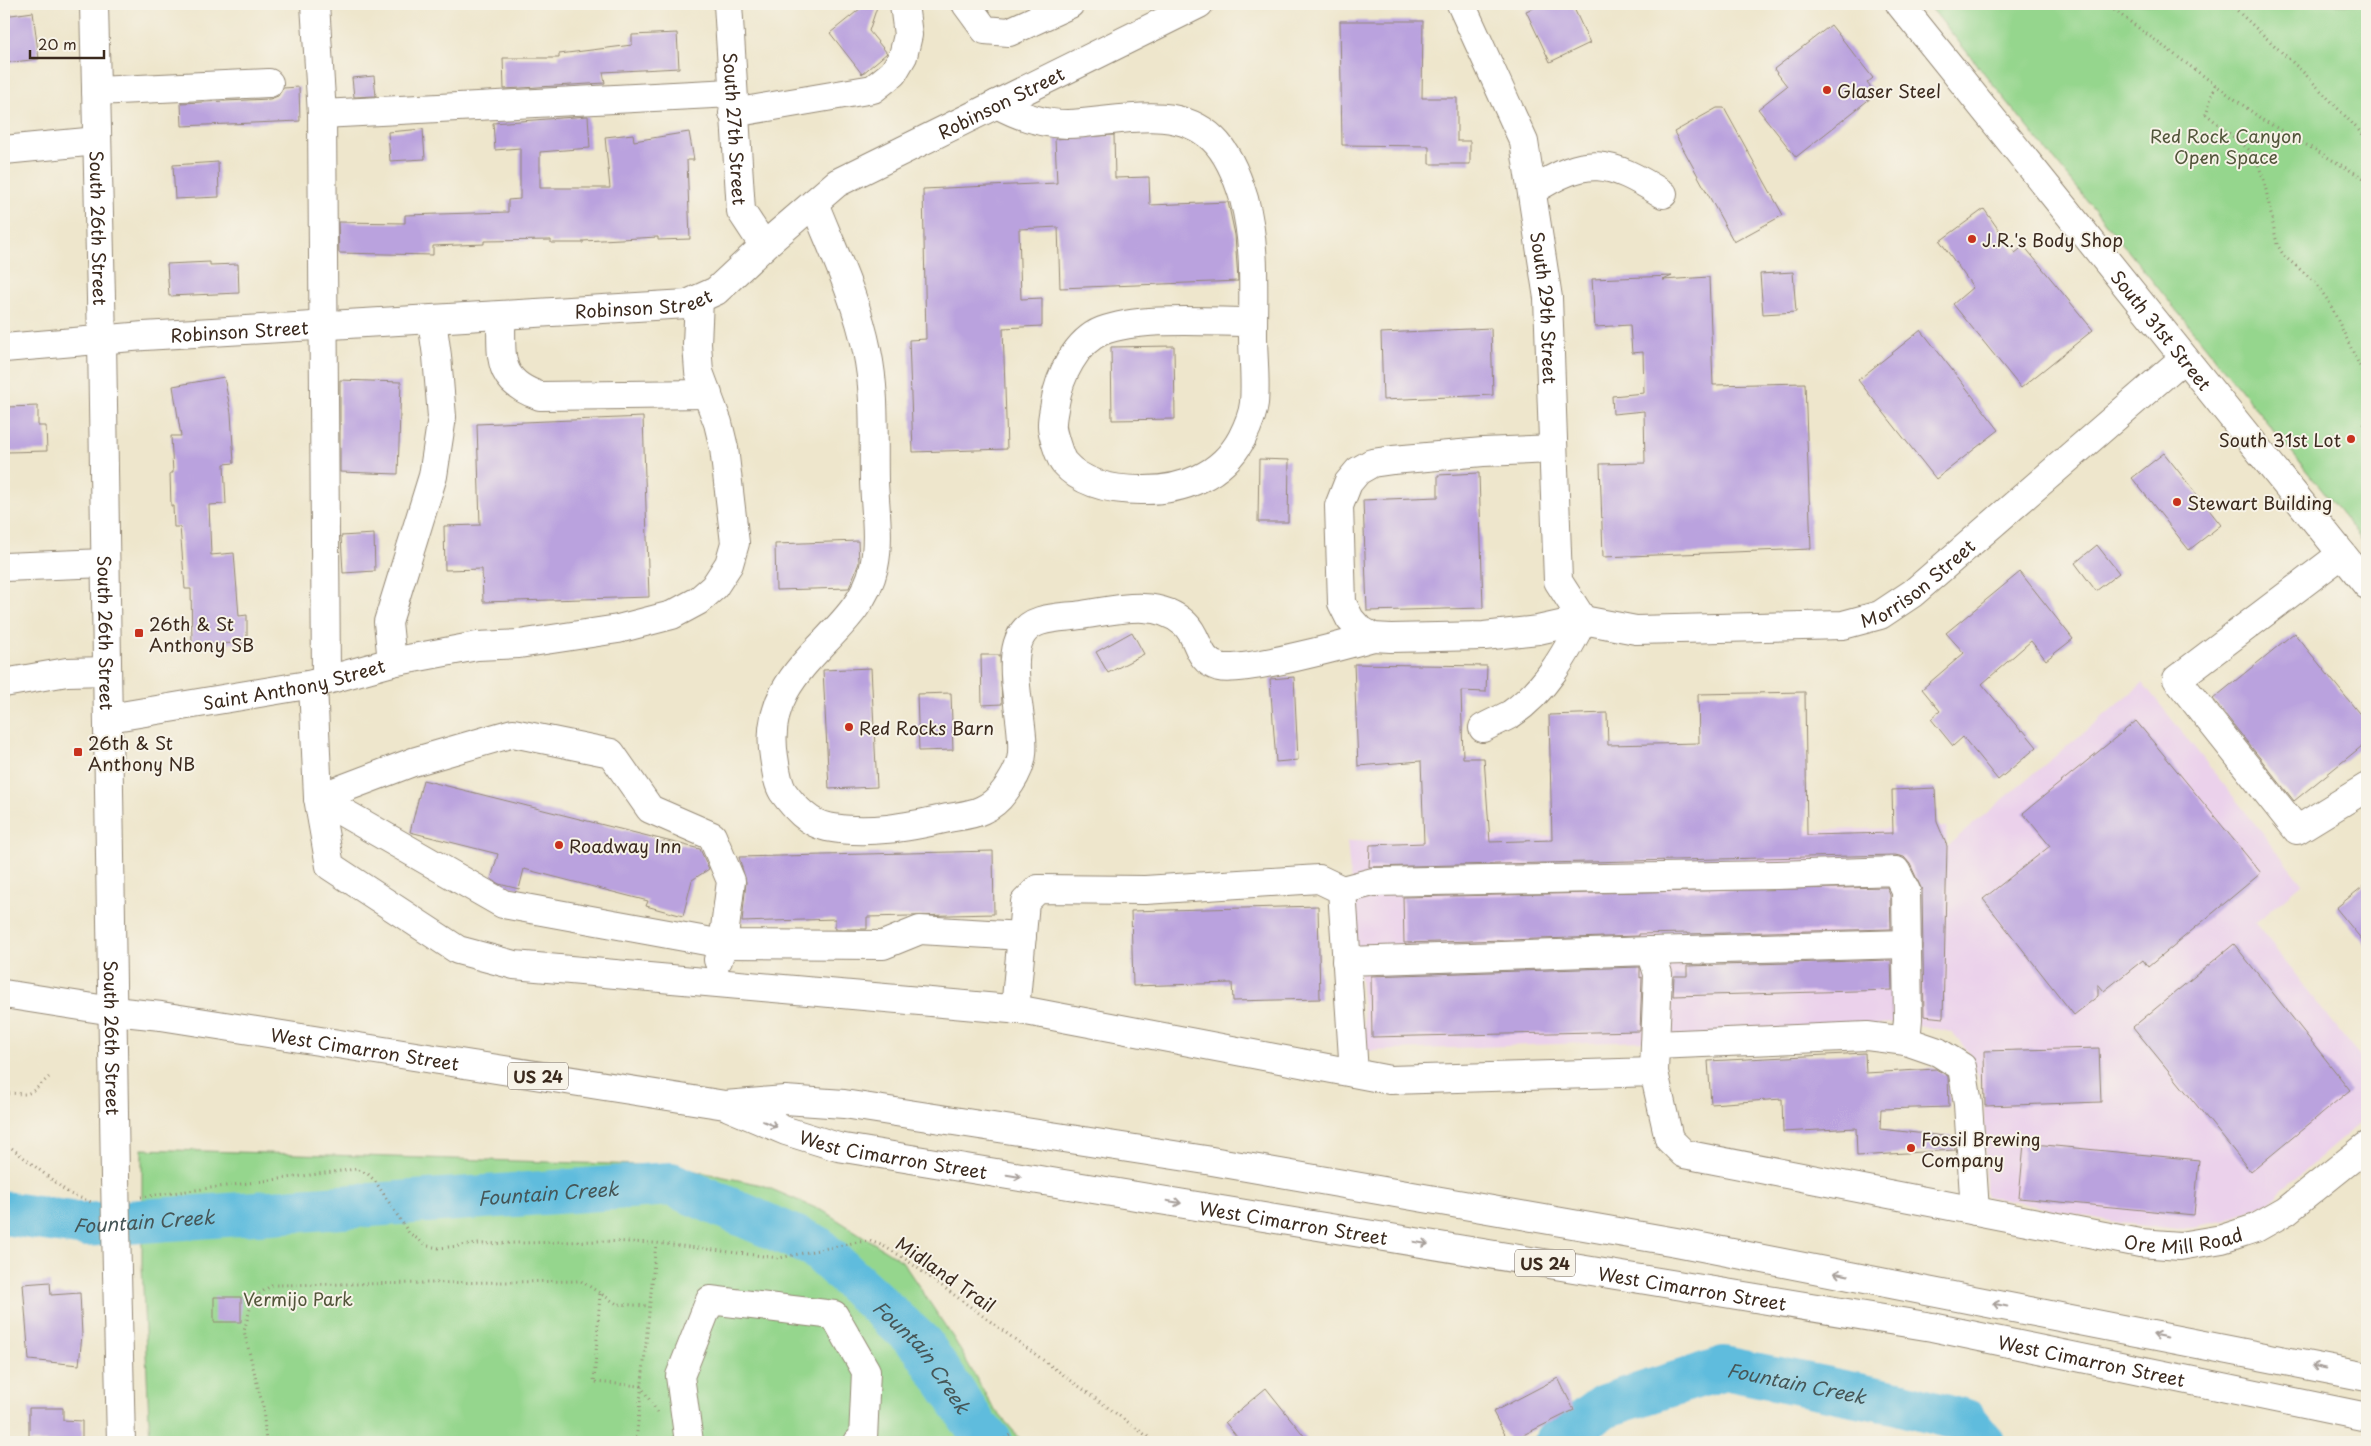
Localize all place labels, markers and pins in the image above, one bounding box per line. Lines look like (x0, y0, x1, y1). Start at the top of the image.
place label: Glaser Steel (1837, 77, 1941, 104)
marker: Glaser Steel (1821, 84, 1833, 96)
place label: J.R.'s Body Shop (1982, 226, 2123, 253)
marker: J.R.'s Body Shop (1966, 233, 1978, 245)
place label: South 31st Lot (2219, 426, 2341, 453)
marker: South 31st Lot (2345, 433, 2357, 445)
place label: Stewart Building (2187, 489, 2332, 516)
marker: Stewart Building (2171, 496, 2183, 508)
place label: 26th & St Anthony SB (149, 610, 254, 658)
marker: 26th & St Anthony SB (133, 627, 145, 639)
place label: Red Rocks Barn (859, 714, 994, 741)
marker: Red Rocks Barn (843, 721, 855, 733)
place label: 26th & St Anthony NB (88, 729, 195, 777)
marker: 26th & St Anthony NB (72, 746, 84, 758)
place label: Roadway Inn (569, 832, 682, 859)
marker: Roadway Inn (553, 839, 565, 851)
place label: Fossil Brewing Company (1921, 1125, 2040, 1173)
marker: Fossil Brewing Company (1905, 1142, 1917, 1154)

